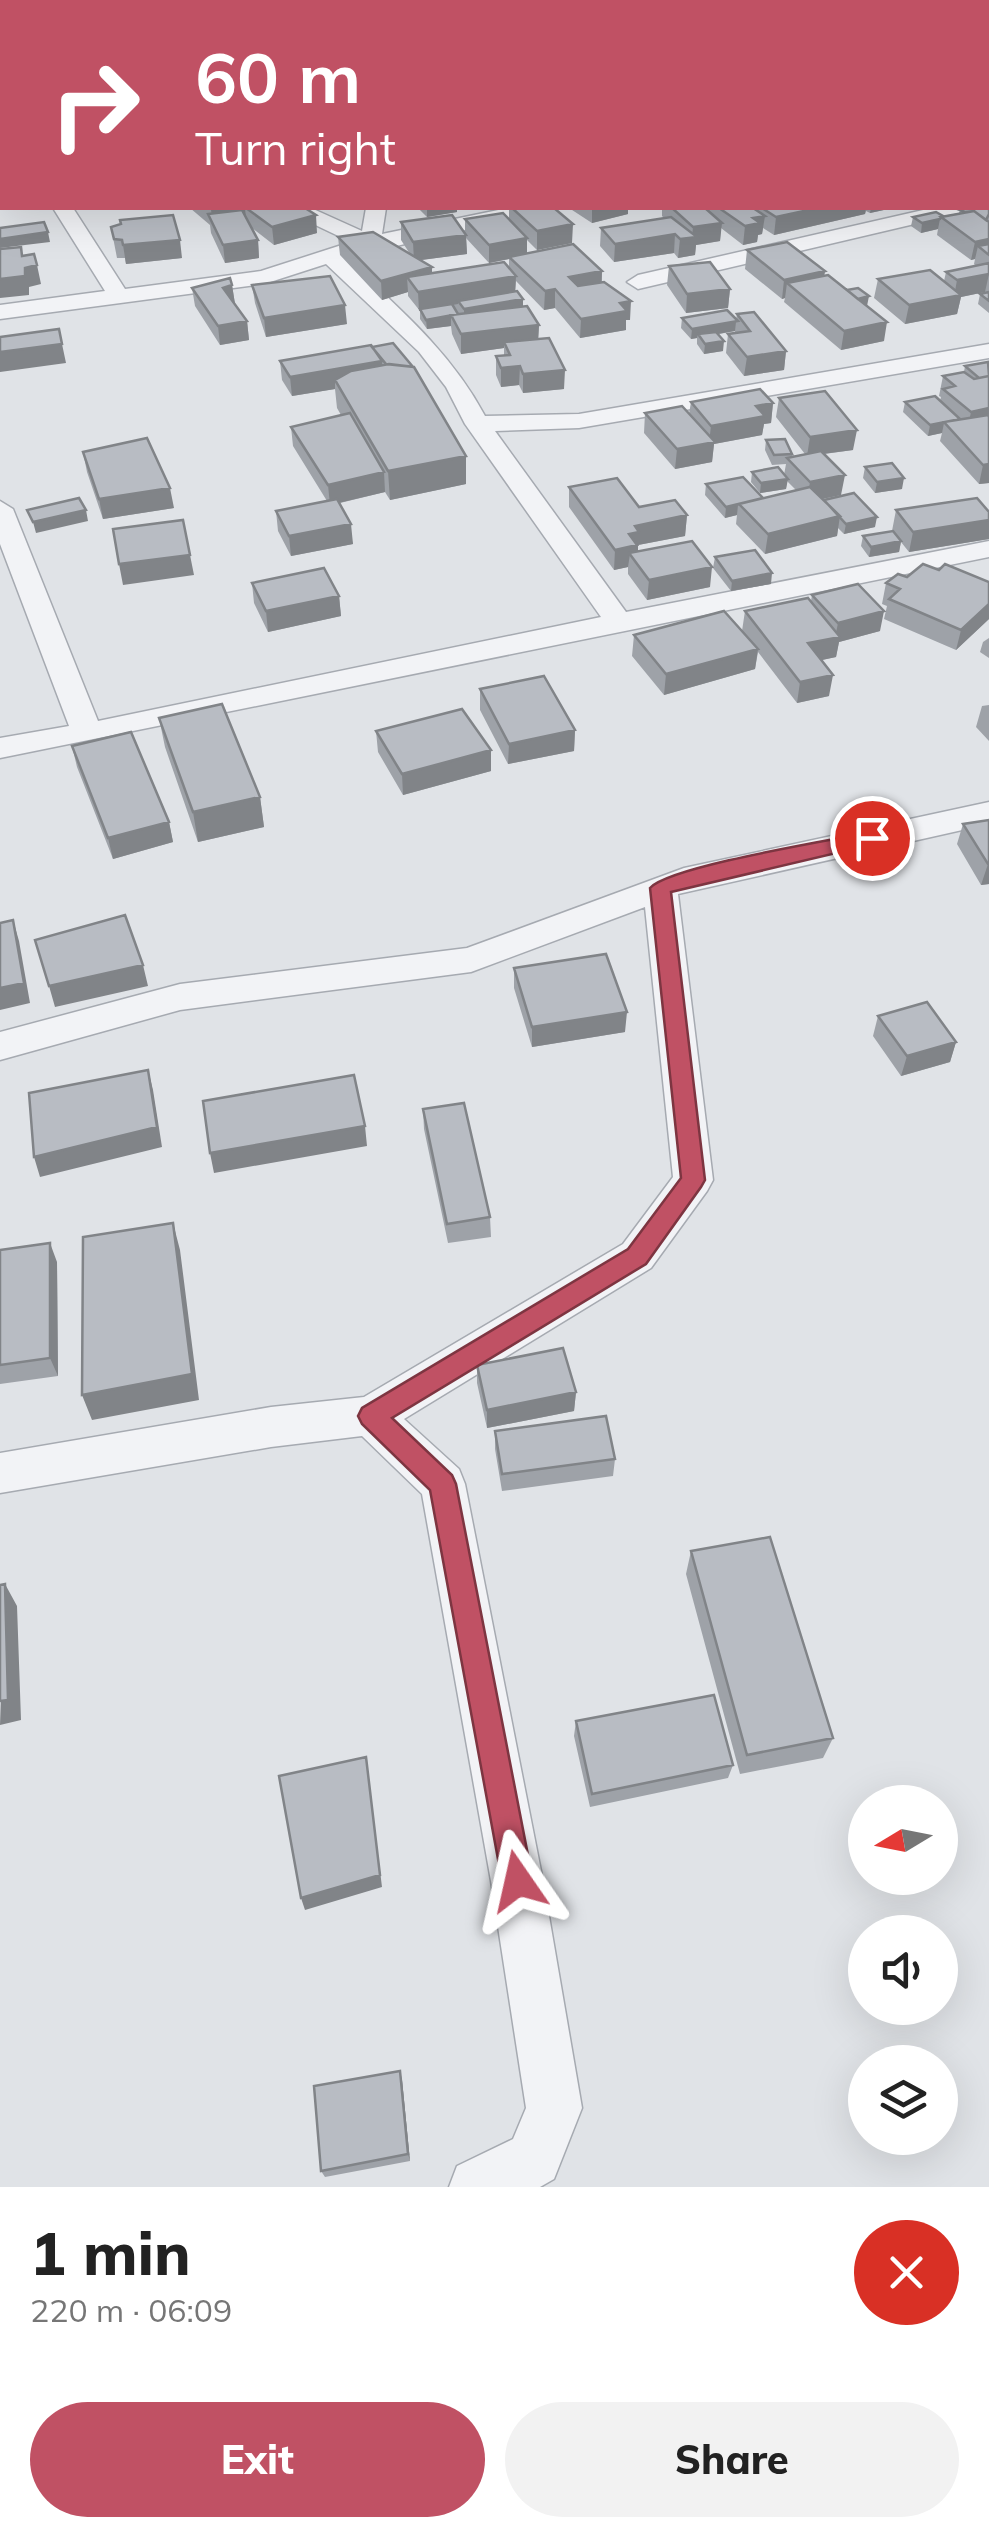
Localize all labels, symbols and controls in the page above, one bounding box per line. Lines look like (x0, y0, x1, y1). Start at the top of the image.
text: 60 m (195, 33, 361, 121)
icon: right (30, 40, 160, 170)
text: Turn right (195, 120, 396, 176)
pin (830, 796, 915, 881)
icon: arrive (845, 811, 900, 866)
north arrow (848, 1785, 958, 1895)
map controls (848, 1785, 958, 2155)
position arrow (466, 1829, 570, 1933)
button: sound (848, 1915, 958, 2025)
button: layers (848, 2045, 958, 2155)
text: 1 min (30, 2215, 191, 2290)
button: close (854, 2220, 959, 2325)
text: 220 m · 06:09 (30, 2290, 232, 2330)
button: Exit (30, 2402, 485, 2517)
button: Share (505, 2402, 959, 2517)

